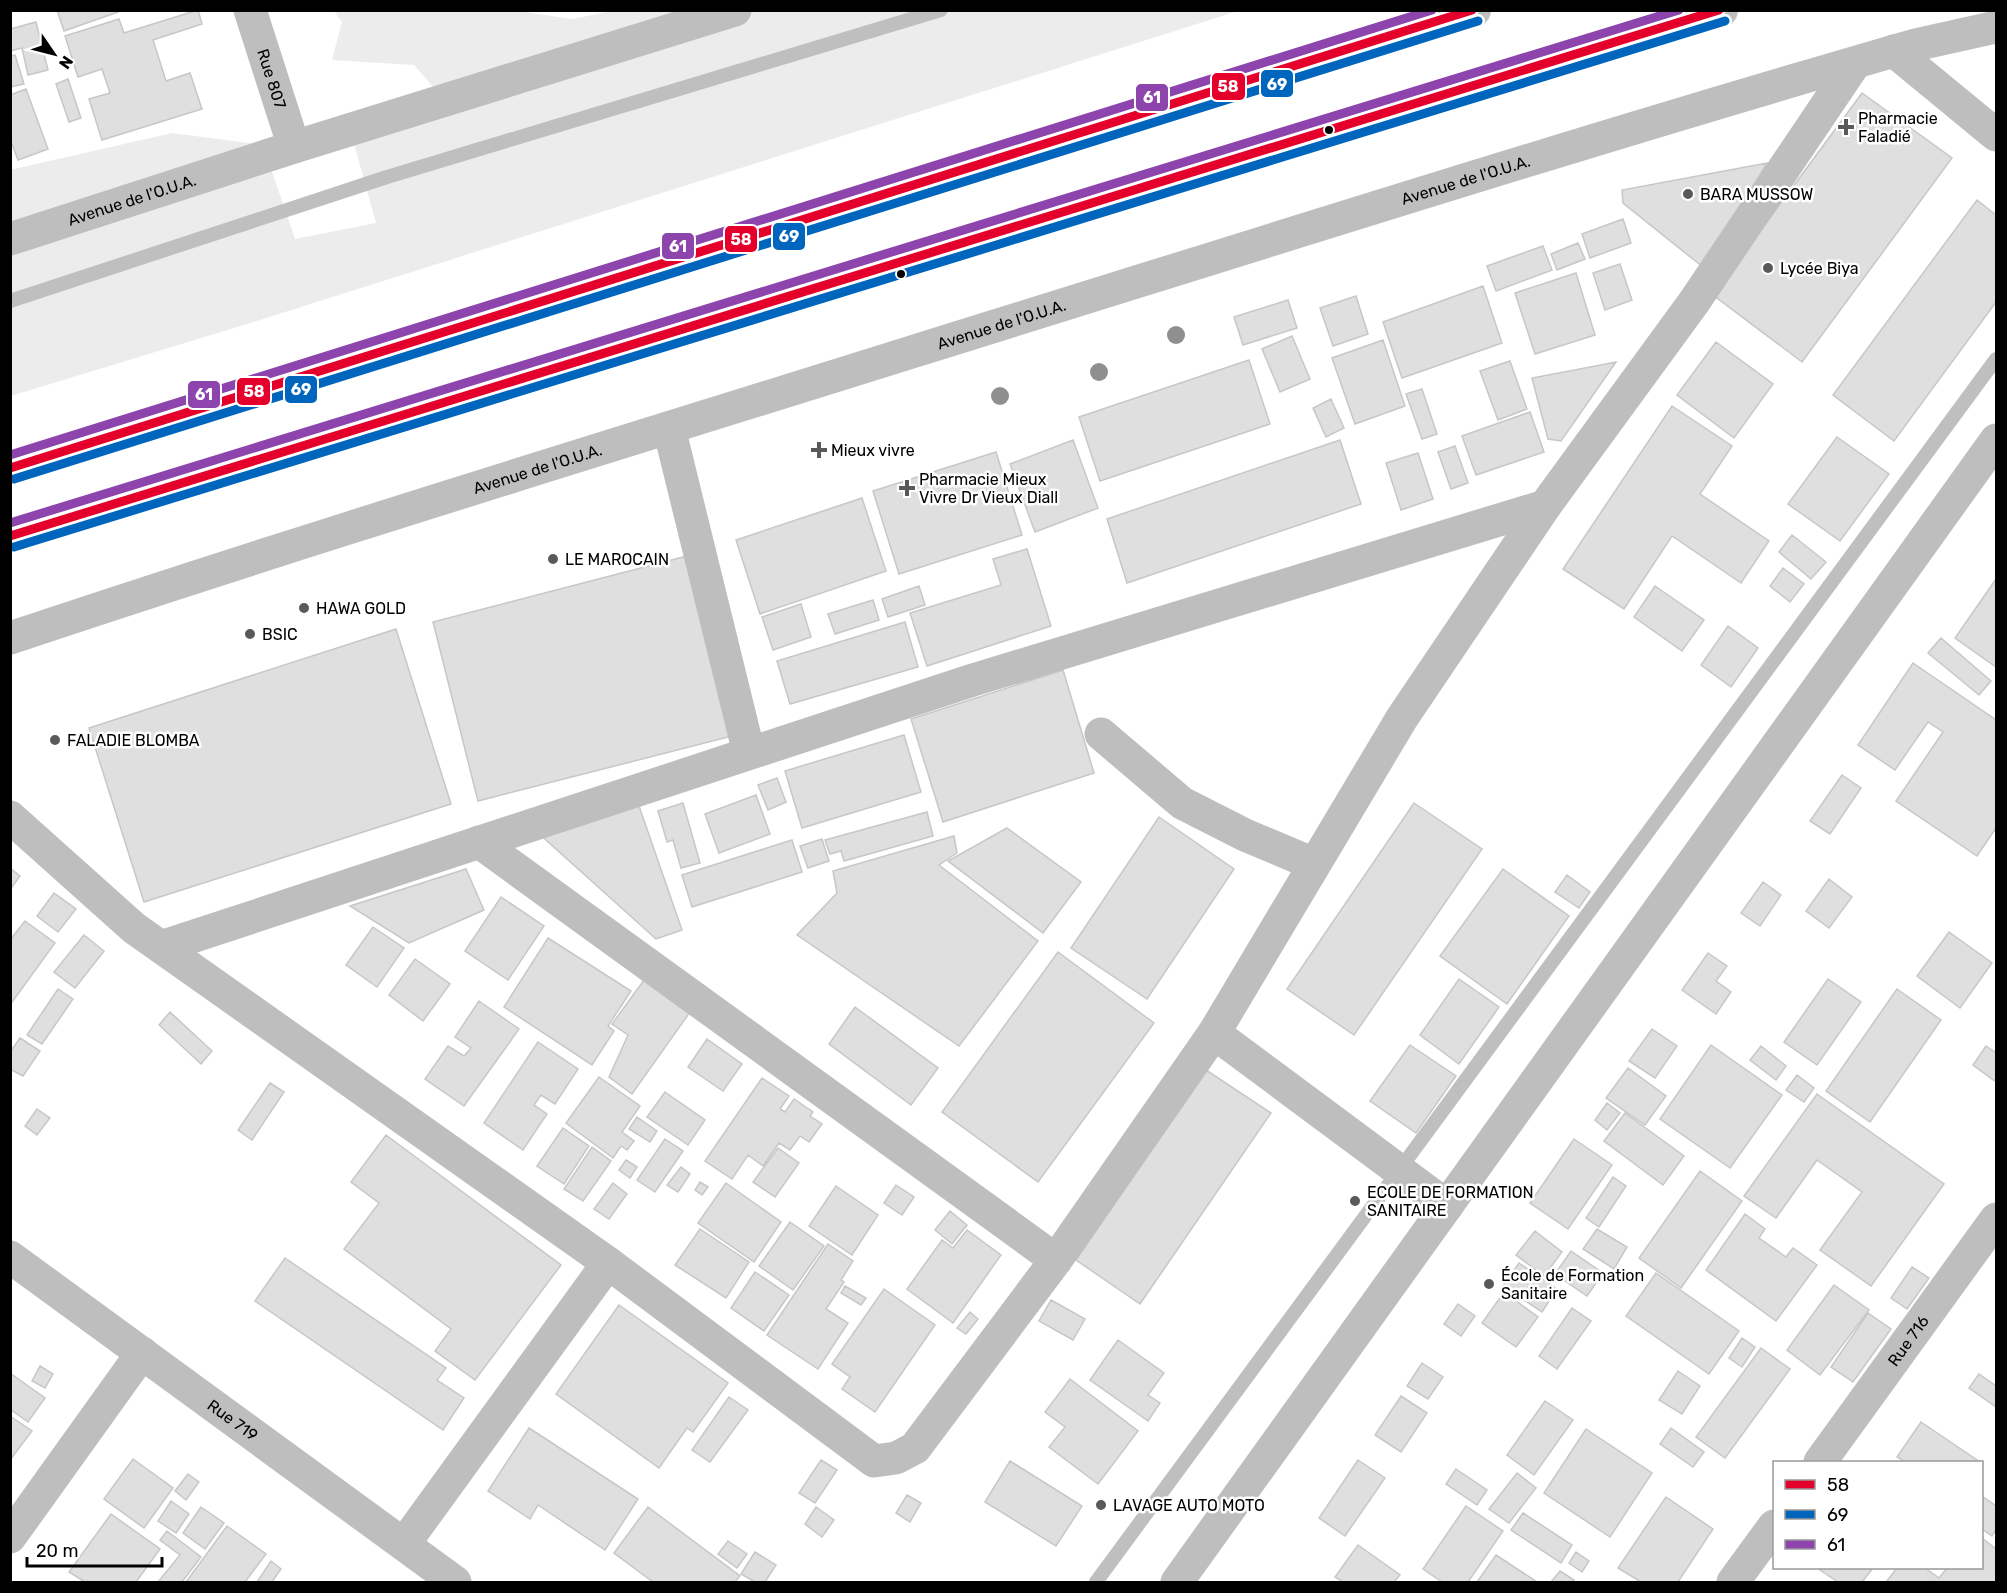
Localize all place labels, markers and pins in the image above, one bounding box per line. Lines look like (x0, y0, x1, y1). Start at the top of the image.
place label: Pharmacie Faladié (1858, 109, 1938, 146)
marker: Pharmacie Faladié (1839, 120, 1853, 134)
unlabelled marker (1323, 124, 1335, 136)
place label: BARA MUSSOW (1700, 185, 1813, 204)
marker: BARA MUSSOW (1681, 187, 1695, 201)
place label: Lycée Biya (1780, 259, 1859, 278)
marker: Lycée Biya (1761, 261, 1775, 275)
unlabelled marker (895, 268, 907, 280)
place label: Mieux vivre (831, 441, 915, 460)
marker: Mieux vivre (812, 443, 826, 457)
place label: Pharmacie Mieux Vivre Dr Vieux Diall (919, 470, 1058, 507)
marker: Pharmacie Mieux Vivre Dr Vieux Diall (900, 481, 914, 495)
place label: LE MAROCAIN (565, 550, 669, 569)
marker: LE MAROCAIN (546, 552, 560, 566)
place label: HAWA GOLD (316, 599, 406, 618)
marker: HAWA GOLD (297, 601, 311, 615)
place label: BSIC (262, 625, 298, 644)
marker: BSIC (243, 627, 257, 641)
place label: FALADIE BLOMBA (67, 731, 200, 750)
marker: FALADIE BLOMBA (48, 733, 62, 747)
place label: ECOLE DE FORMATION SANITAIRE (1367, 1183, 1534, 1220)
marker: ECOLE DE FORMATION SANITAIRE (1348, 1194, 1362, 1208)
place label: École de Formation Sanitaire (1501, 1266, 1644, 1303)
marker: École de Formation Sanitaire (1482, 1277, 1496, 1291)
place label: LAVAGE AUTO MOTO (1113, 1496, 1265, 1515)
marker: LAVAGE AUTO MOTO (1094, 1498, 1108, 1512)

